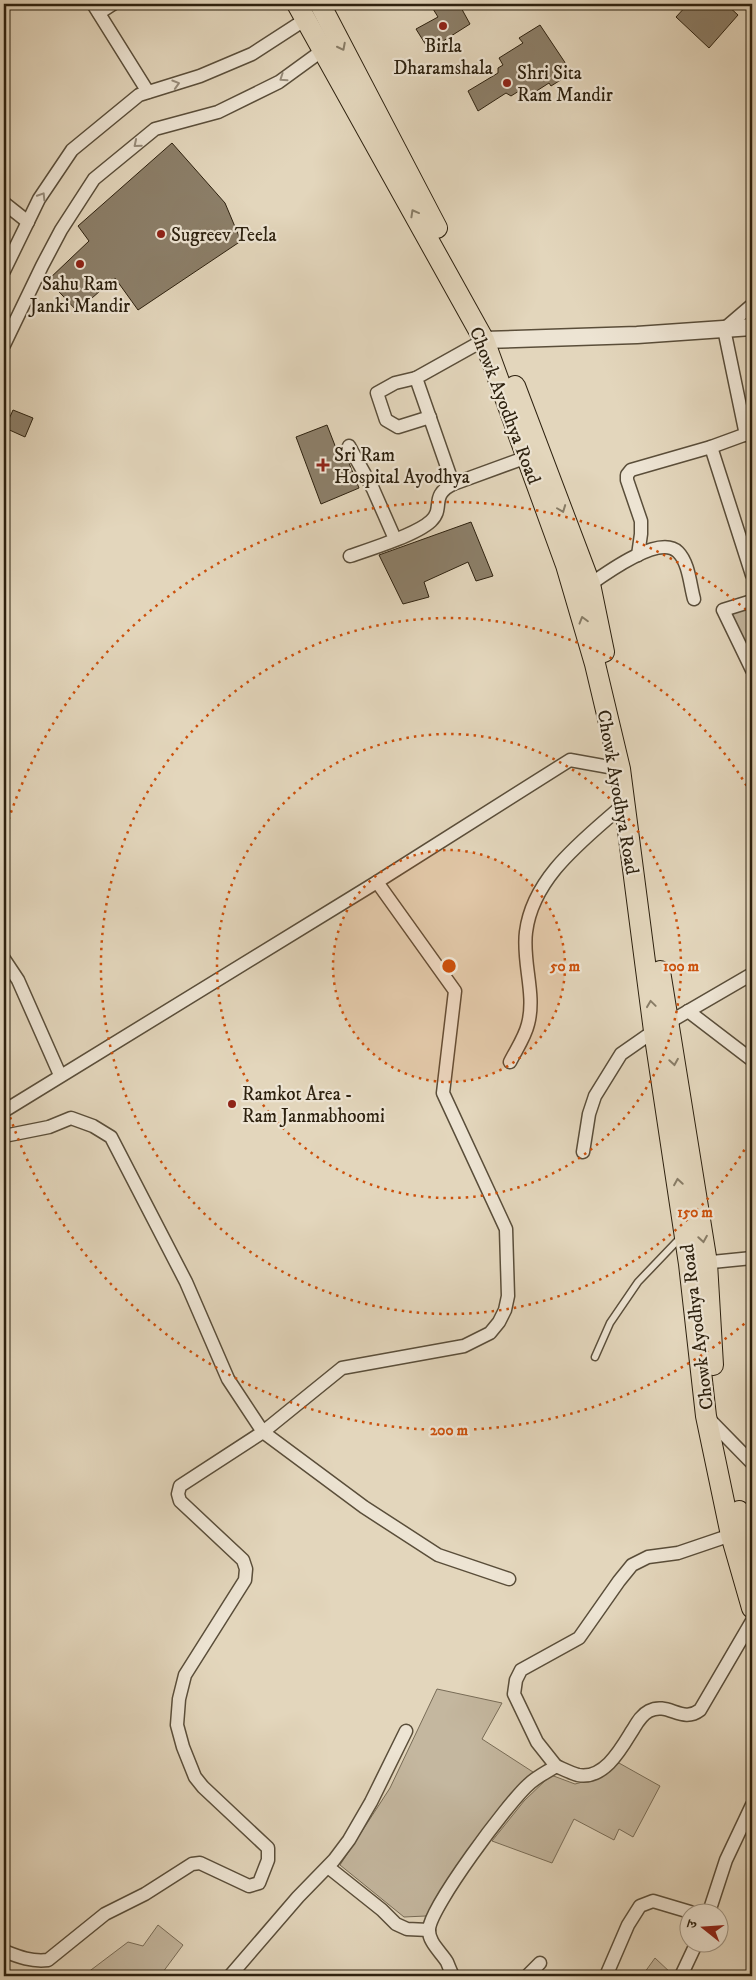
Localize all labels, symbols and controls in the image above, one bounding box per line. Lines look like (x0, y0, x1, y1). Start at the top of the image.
marker: Birla Dharamshala (437, 20, 449, 32)
place label: Birla Dharamshala (393, 35, 493, 80)
one-way arrow (336, 42, 346, 51)
place label: Shri Sita Ram Mandir (517, 62, 613, 107)
one-way arrow (279, 72, 289, 81)
marker: Shri Sita Ram Mandir (501, 77, 513, 89)
one-way arrow (171, 79, 179, 89)
one-way arrow (133, 138, 142, 147)
one-way arrow (35, 192, 45, 201)
one-way arrow (410, 210, 420, 219)
place label: Sugreev Teela (171, 224, 277, 247)
marker: Sugreev Teela (155, 228, 167, 240)
marker: Sahu Ram Janki Mandir (74, 258, 86, 270)
place label: Sahu Ram Janki Mandir (28, 273, 130, 318)
street label: Chowk Ayodhya Road (464, 324, 545, 488)
place label: Sri Ram Hospital Ayodhya (334, 444, 470, 489)
marker: Sri Ram Hospital Ayodhya (316, 458, 330, 472)
one-way arrow (556, 504, 566, 513)
one-way arrow (578, 617, 588, 625)
street label: Chowk Ayodhya Road (592, 708, 643, 877)
centre of rings (440, 957, 458, 975)
text: 50 m (549, 957, 581, 976)
text: 100 m (663, 957, 700, 976)
one-way arrow (646, 1000, 657, 1008)
one-way arrow (668, 1058, 679, 1066)
place label: Ramkot Area - Ram Janmabhoomi (242, 1083, 385, 1128)
marker: Ramkot Area - Ram Janmabhoomi (226, 1098, 238, 1110)
one-way arrow (673, 1177, 683, 1186)
text: 150 m (677, 1203, 713, 1222)
one-way arrow (698, 1235, 708, 1244)
street label: Chowk Ayodhya Road (676, 1242, 719, 1411)
text: 200 m (430, 1421, 469, 1440)
north arrow (678, 1902, 728, 1952)
text: उ (683, 1918, 702, 1931)

